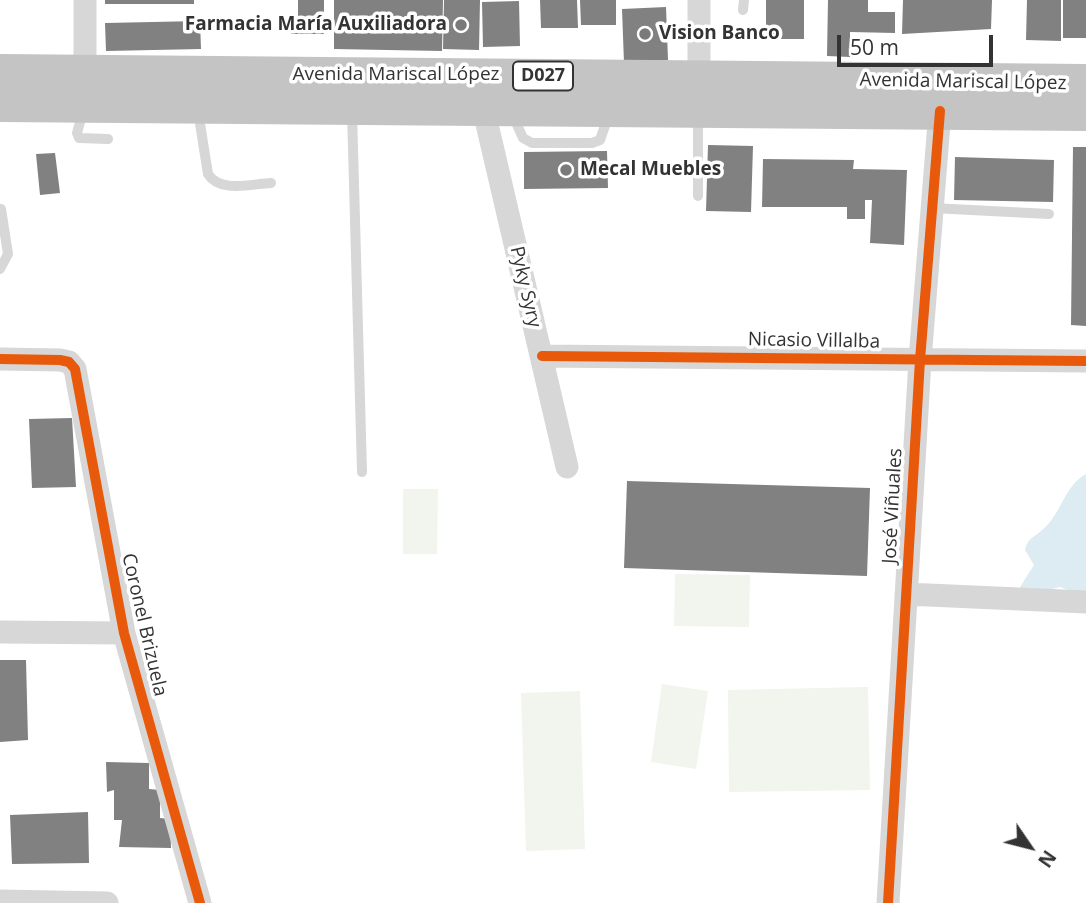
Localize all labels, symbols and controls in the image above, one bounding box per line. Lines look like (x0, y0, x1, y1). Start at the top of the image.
place label: Farmacia María Auxiliadora (185, 14, 447, 36)
marker: Farmacia María Auxiliadora (453, 17, 469, 33)
scale bar (841, 21, 997, 65)
place label: Vision Banco (659, 23, 780, 45)
marker: Vision Banco (637, 26, 653, 42)
text: 50 m (850, 33, 899, 61)
road number: D027 (513, 62, 573, 90)
street label: Avenida Mariscal López (293, 64, 499, 86)
street label: Avenida Mariscal López (859, 69, 1067, 95)
place label: Mecal Muebles (580, 159, 721, 181)
marker: Mecal Muebles (558, 162, 574, 178)
street label: Pyky Syry (505, 244, 545, 330)
street label: Nicasio Villalba (748, 328, 880, 354)
street label: José Viñuales (879, 448, 907, 564)
street label: Coronel Brizuela (116, 551, 172, 699)
north arrow (995, 812, 1065, 882)
text: N (1032, 845, 1062, 873)

